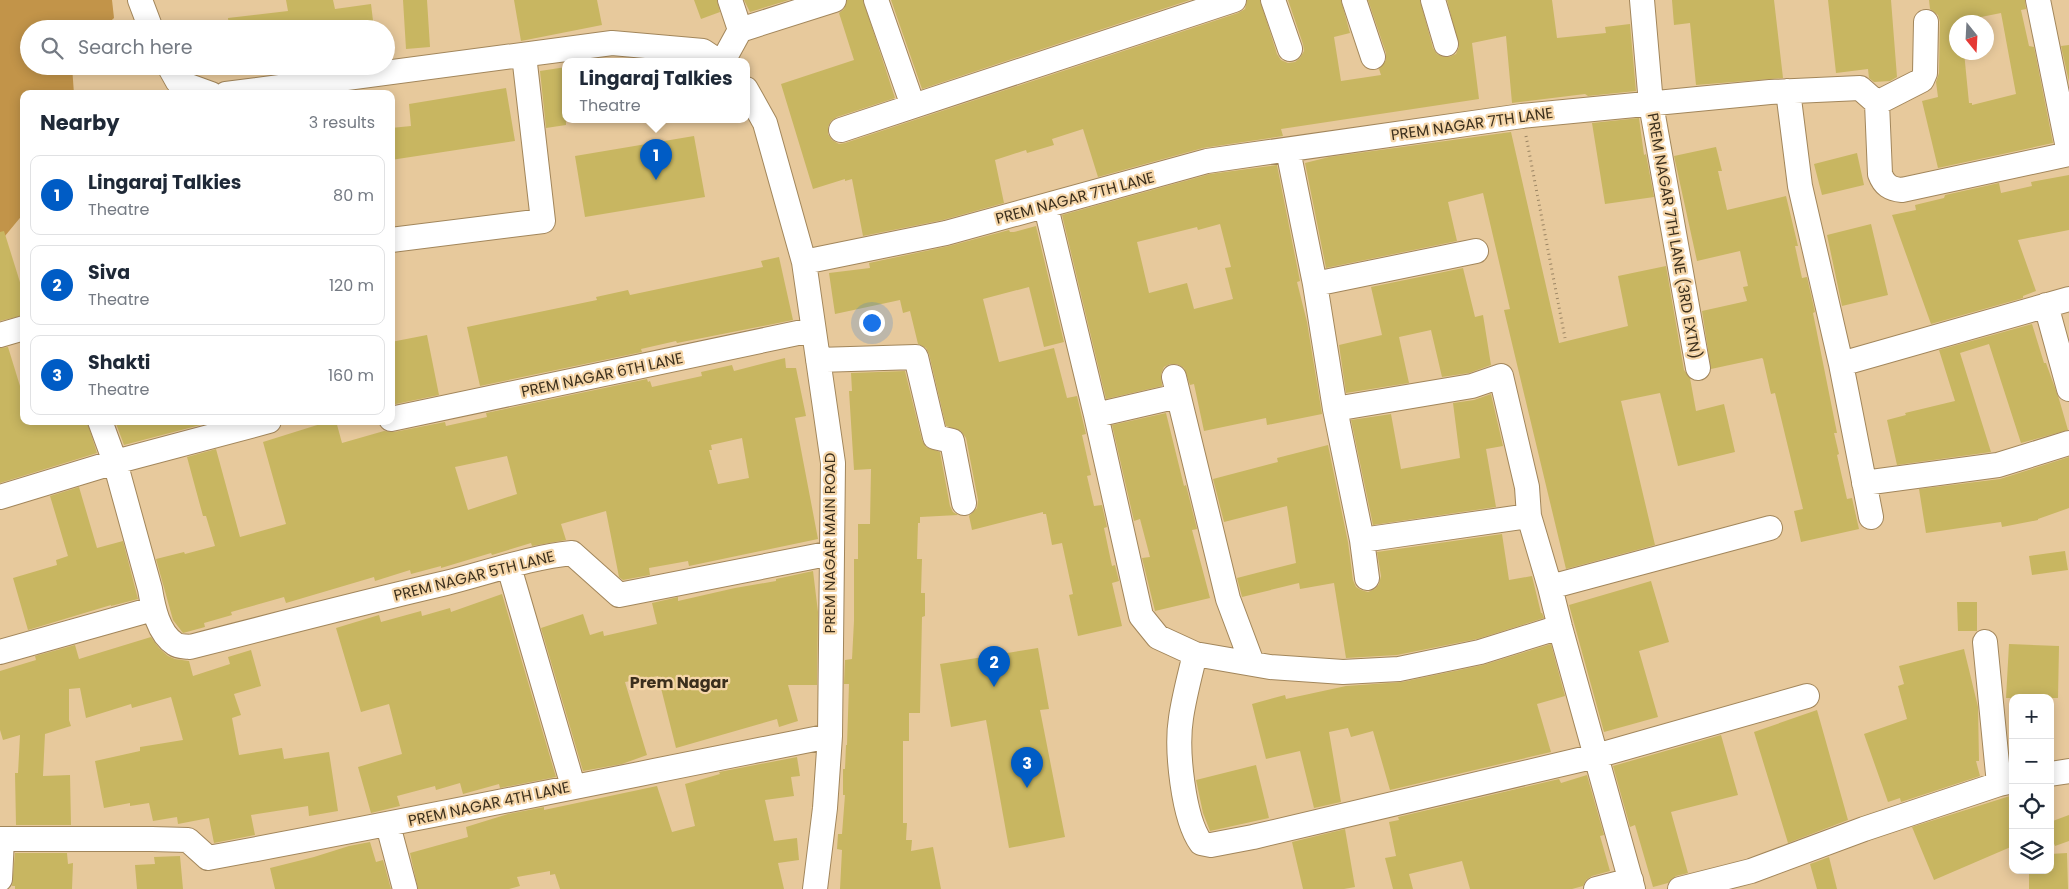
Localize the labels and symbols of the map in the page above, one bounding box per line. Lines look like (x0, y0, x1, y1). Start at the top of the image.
north arrow (1949, 15, 1994, 60)
street label: PREM NAGAR 7TH LANE (1390, 102, 1554, 145)
street label: PREM NAGAR 7TH LANE (3RD EXTN) (1643, 111, 1706, 361)
pin: 1 (640, 139, 672, 180)
street label: PREM NAGAR 7TH LANE (993, 166, 1157, 229)
your location (859, 310, 885, 336)
street label: PREM NAGAR 6TH LANE (519, 347, 685, 402)
street label: PREM NAGAR MAIN ROAD (819, 453, 840, 633)
street label: PREM NAGAR 5TH LANE (391, 545, 556, 606)
pin: 2 (978, 646, 1010, 687)
district label: Prem Nagar (630, 671, 728, 694)
pin: 3 (1011, 747, 1043, 788)
street label: PREM NAGAR 4TH LANE (406, 776, 572, 831)

